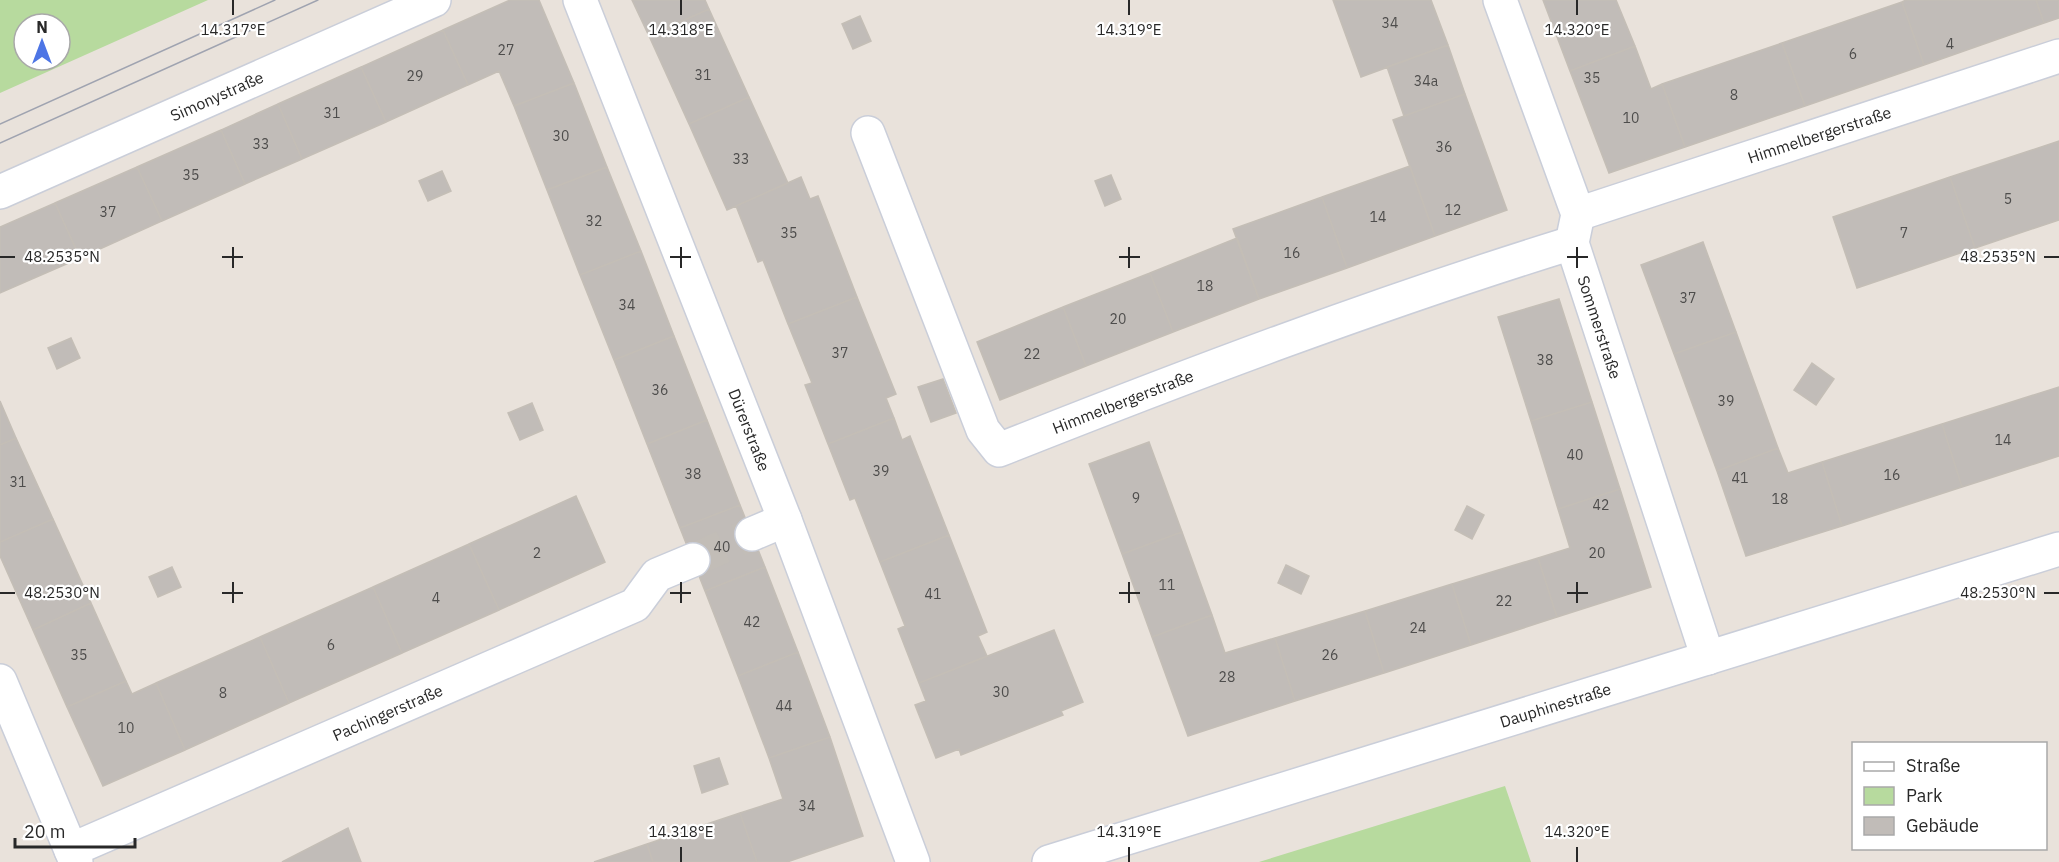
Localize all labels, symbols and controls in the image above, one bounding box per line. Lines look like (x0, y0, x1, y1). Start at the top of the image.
north arrow (12, 12, 72, 72)
house number: 34 (1382, 14, 1398, 32)
text: N (36, 17, 48, 37)
text: 14.317°E (201, 20, 265, 39)
text: 14.318°E (649, 20, 713, 39)
text: 14.319°E (1097, 20, 1161, 39)
text: 14.320°E (1545, 20, 1609, 39)
house number: 4 (1946, 35, 1954, 53)
house number: 27 (498, 41, 514, 59)
house number: 6 (1849, 45, 1857, 63)
house number: 31 (695, 66, 711, 84)
street label: Simonystraße (167, 67, 267, 125)
house number: 29 (407, 67, 423, 85)
house number: 35 (1584, 69, 1600, 87)
house number: 34a (1414, 72, 1439, 90)
house number: 8 (1730, 86, 1738, 104)
street label: Himmelbergerstraße (1745, 102, 1894, 168)
house number: 31 (324, 104, 340, 122)
house number: 10 (1623, 109, 1639, 127)
house number: 30 (553, 127, 569, 145)
house number: 33 (253, 135, 269, 153)
house number: 36 (1436, 138, 1452, 156)
house number: 33 (733, 150, 749, 168)
house number: 35 (183, 166, 199, 184)
house number: 5 (2004, 190, 2012, 208)
house number: 12 (1445, 201, 1461, 219)
house number: 37 (100, 203, 116, 221)
house number: 14 (1370, 208, 1386, 226)
house number: 32 (586, 212, 602, 230)
house number: 35 (781, 224, 797, 242)
house number: 7 (1900, 224, 1908, 242)
house number: 16 (1284, 244, 1300, 262)
text: 48.2535°N (24, 247, 100, 266)
text: 48.2535°N (1960, 247, 2036, 266)
street label: Sommerstraße (1573, 273, 1626, 382)
house number: 18 (1197, 277, 1213, 295)
house number: 37 (1680, 289, 1696, 307)
house number: 34 (619, 296, 635, 314)
house number: 20 (1110, 310, 1126, 328)
house number: 37 (832, 344, 848, 362)
house number: 22 (1024, 345, 1040, 363)
house number: 38 (1537, 351, 1553, 369)
street label: Himmelbergerstraße (1049, 365, 1196, 438)
house number: 36 (652, 381, 668, 399)
street label: Dürerstraße (724, 386, 775, 474)
house number: 39 (1718, 392, 1734, 410)
house number: 14 (1995, 431, 2011, 449)
house number: 40 (1567, 446, 1583, 464)
house number: 39 (873, 462, 889, 480)
house number: 38 (685, 465, 701, 483)
house number: 16 (1884, 466, 1900, 484)
house number: 41 (1732, 469, 1748, 487)
house number: 31 (10, 473, 26, 491)
house number: 9 (1132, 489, 1140, 507)
house number: 18 (1772, 490, 1788, 508)
house number: 42 (1593, 496, 1609, 514)
house number: 40 (714, 538, 730, 556)
house number: 2 (533, 544, 541, 562)
house number: 20 (1589, 544, 1605, 562)
house number: 11 (1159, 576, 1175, 594)
text: 48.2530°N (24, 583, 100, 602)
text: 48.2530°N (1960, 583, 2036, 602)
house number: 41 (925, 585, 941, 603)
house number: 4 (432, 589, 440, 607)
house number: 22 (1496, 592, 1512, 610)
house number: 42 (744, 613, 760, 631)
house number: 24 (1410, 619, 1426, 637)
house number: 6 (327, 636, 335, 654)
house number: 35 (71, 646, 87, 664)
house number: 26 (1322, 646, 1338, 664)
house number: 28 (1219, 668, 1235, 686)
street label: Dauphinestraße (1497, 678, 1614, 732)
street label: Pachingerstraße (329, 680, 446, 745)
house number: 30 (993, 683, 1009, 701)
house number: 8 (219, 684, 227, 702)
house number: 44 (776, 697, 792, 715)
house number: 10 (118, 719, 134, 737)
legend (1852, 742, 2047, 850)
text: Straße (1906, 754, 1960, 777)
text: Park (1906, 784, 1943, 807)
house number: 34 (799, 797, 815, 815)
scale bar (15, 811, 135, 849)
text: Gebäude (1906, 814, 1979, 837)
text: 20 m (24, 820, 66, 843)
text: 14.318°E (649, 822, 713, 841)
text: 14.319°E (1097, 822, 1161, 841)
text: 14.320°E (1545, 822, 1609, 841)

